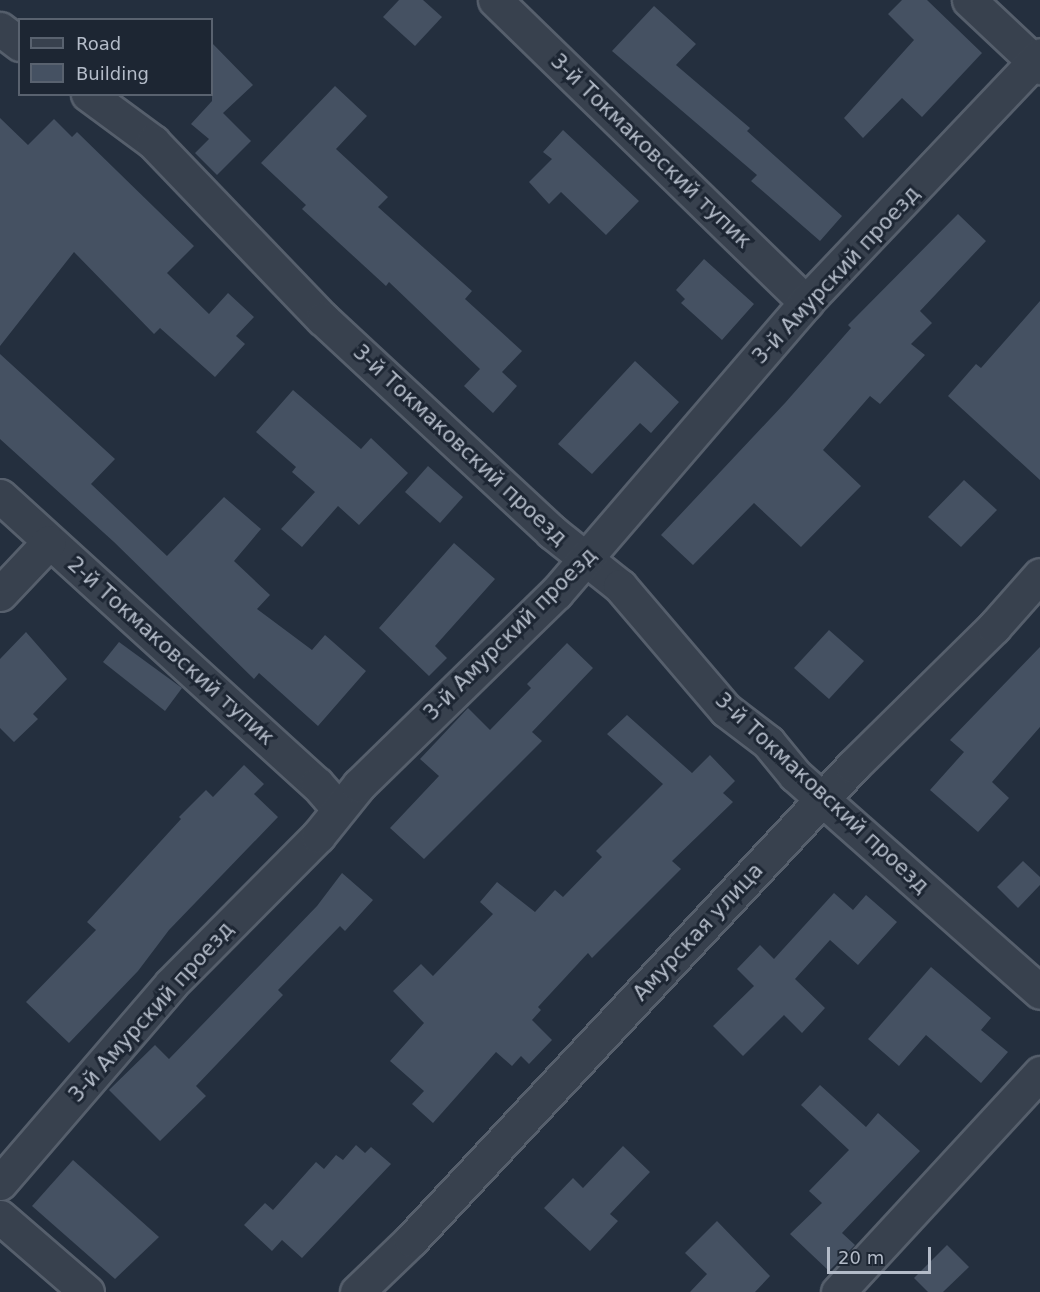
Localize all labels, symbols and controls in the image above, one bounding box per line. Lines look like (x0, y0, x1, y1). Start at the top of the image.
legend (18, 18, 213, 96)
text: Road (76, 33, 121, 54)
street label: 3-й Токмаковский тупик (545, 48, 757, 254)
text: Building (76, 63, 149, 84)
street label: 3-й Амурский проезд (747, 181, 925, 369)
street label: 3-й Токмаковский проезд (348, 339, 572, 551)
street label: 3-й Амурский проезд (418, 542, 602, 726)
street label: 2-й Токмаковский тупик (63, 552, 279, 750)
street label: 3-й Токмаковский проезд (710, 687, 934, 899)
street label: Амурская улица (628, 858, 768, 1006)
street label: 3-й Амурский проезд (63, 917, 239, 1107)
scale bar (830, 1235, 934, 1273)
text: 20 m (838, 1247, 884, 1268)

